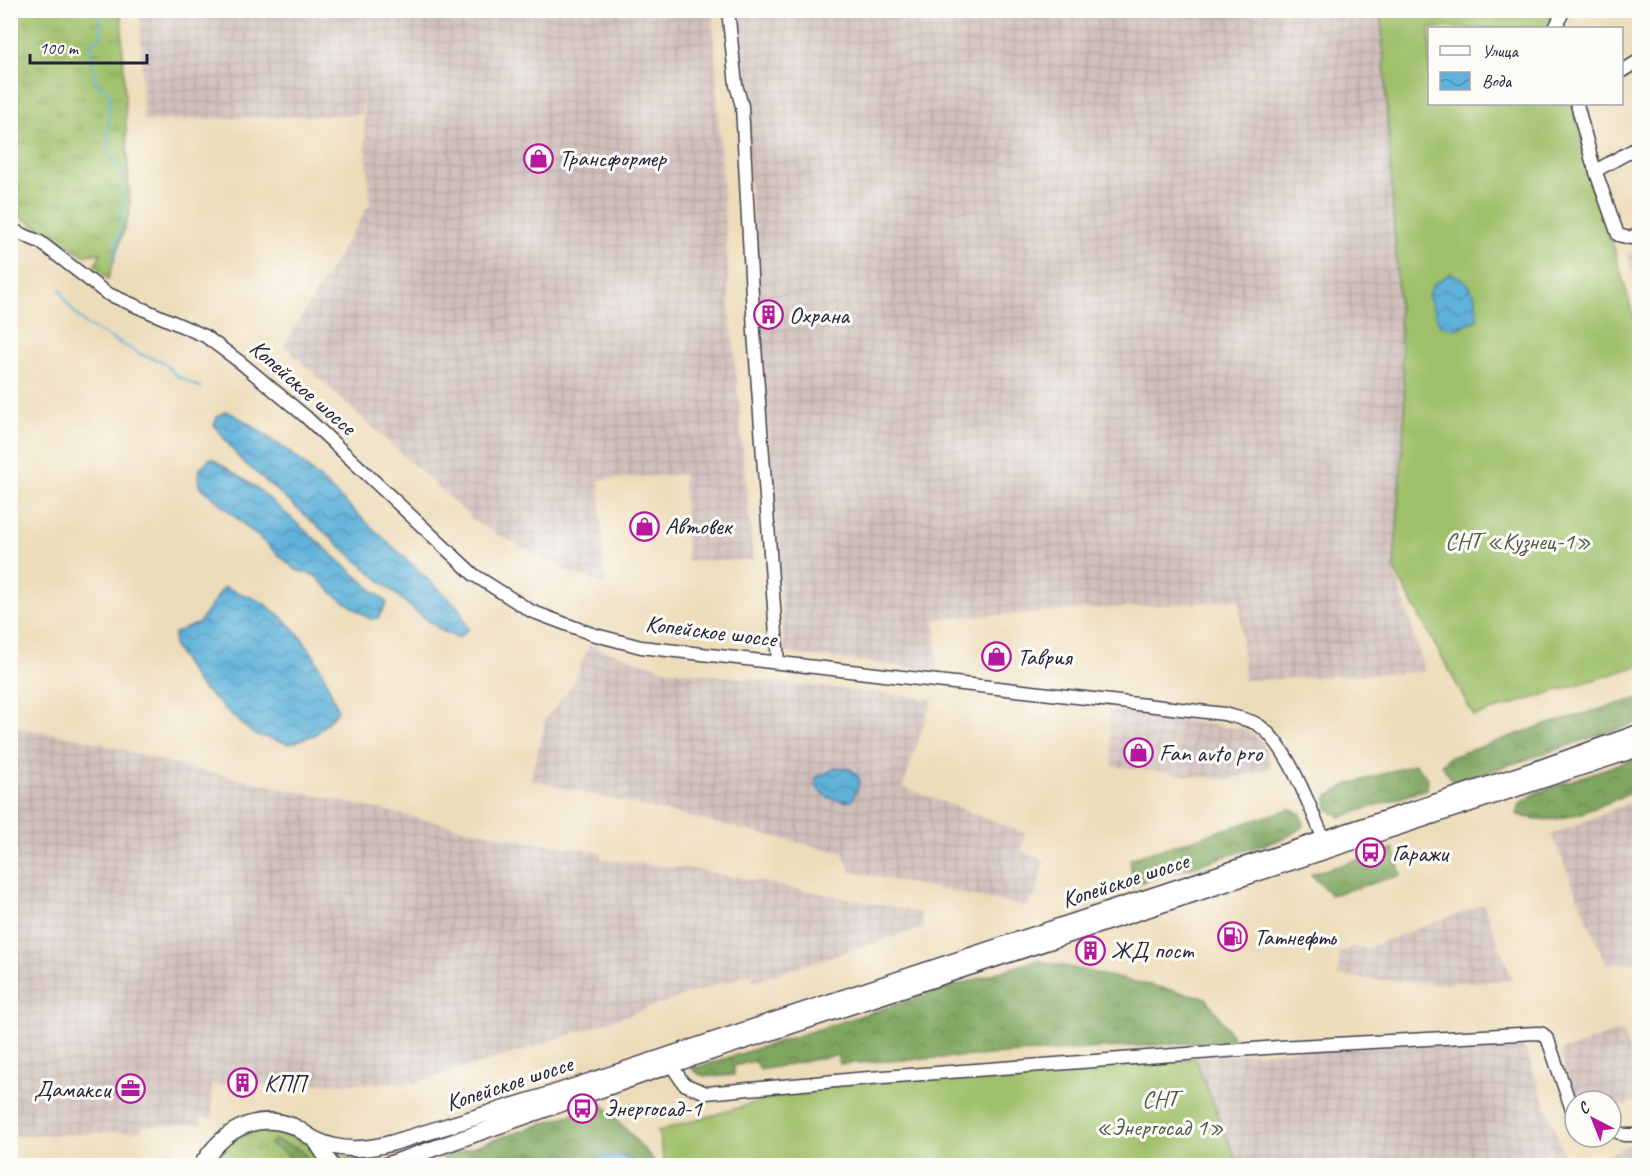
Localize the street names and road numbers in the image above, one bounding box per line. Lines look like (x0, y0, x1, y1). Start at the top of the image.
street label: Копейское шоссе (244, 333, 364, 443)
street label: Копейское шоссе (644, 608, 780, 654)
street label: Копейское шоссе (1058, 845, 1194, 915)
street label: Копейское шоссе (442, 1048, 578, 1118)

